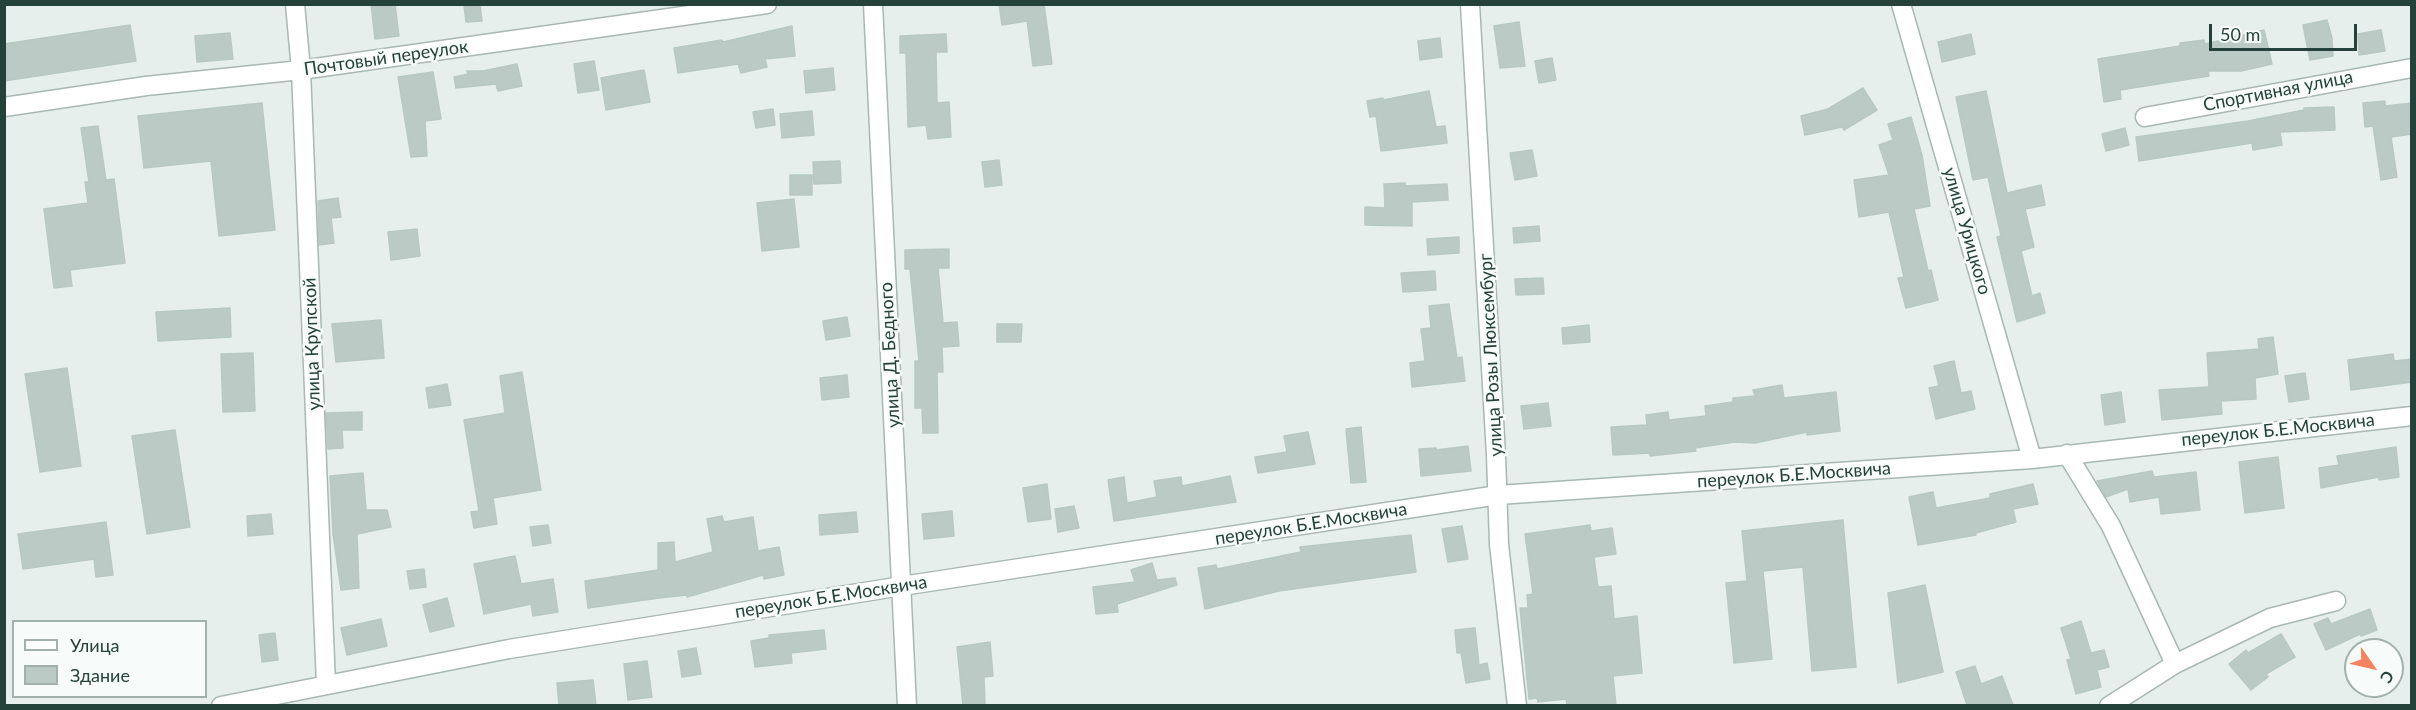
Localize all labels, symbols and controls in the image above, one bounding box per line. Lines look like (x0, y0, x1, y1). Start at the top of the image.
scale bar (2212, 12, 2360, 50)
text: 50 m (2220, 23, 2260, 45)
street label: Почтовый переулок (302, 36, 470, 80)
street label: Спортивная улица (2201, 66, 2355, 116)
street label: улица Урицкого (1938, 165, 1996, 297)
street label: улица Розы Люксембург (1475, 253, 1507, 457)
street label: улица Крупской (299, 277, 325, 411)
street label: улица Д. Бедного (875, 282, 905, 428)
street label: переулок Б.Е.Москвича (2180, 409, 2376, 451)
street label: переулок Б.Е.Москвича (1696, 457, 1892, 493)
street label: переулок Б.Е.Москвича (1213, 498, 1409, 550)
street label: переулок Б.Е.Москвича (733, 571, 929, 623)
legend (12, 620, 207, 698)
text: Улица (70, 634, 120, 656)
north arrow (2344, 638, 2404, 698)
text: Здание (70, 664, 130, 686)
text: С (2377, 668, 2399, 687)

